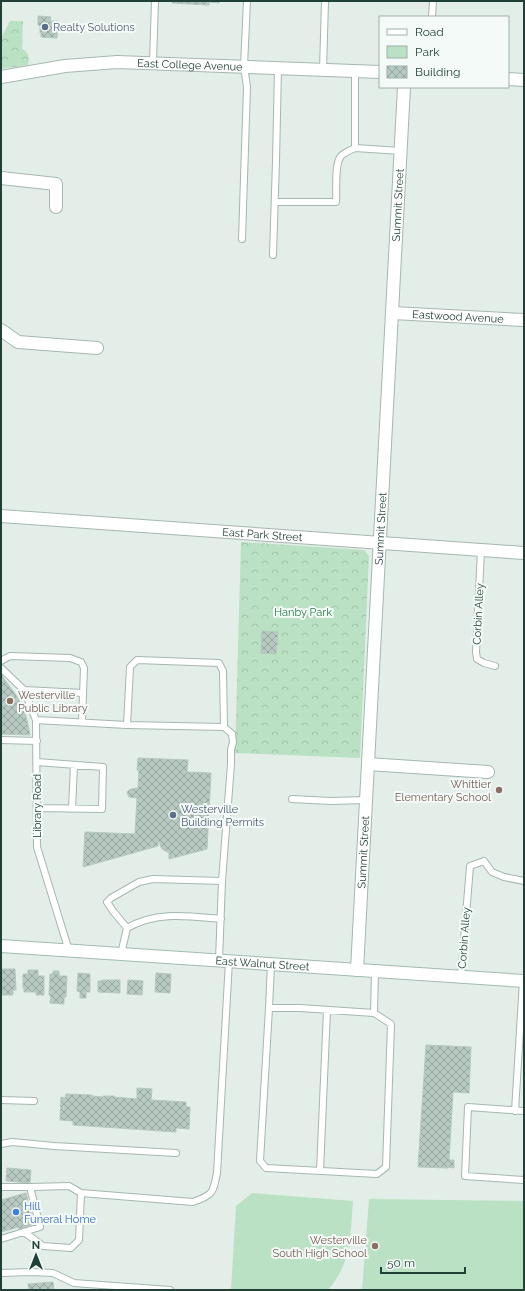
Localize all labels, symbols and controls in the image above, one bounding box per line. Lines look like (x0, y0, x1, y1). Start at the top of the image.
legend (379, 16, 509, 88)
place label: Realty Solutions (53, 21, 135, 34)
marker: Realty Solutions (40, 22, 50, 32)
text: Road (415, 25, 444, 39)
text: Park (415, 45, 440, 59)
street label: East College Avenue (137, 57, 243, 74)
text: Building (415, 65, 461, 79)
street label: Summit Street (390, 168, 407, 242)
street label: Eastwood Avenue (412, 308, 504, 326)
street label: Summit Street (373, 492, 389, 565)
street label: East Park Street (222, 526, 303, 544)
street label: Corbin Alley (470, 583, 487, 645)
park label: Hanby Park (274, 606, 332, 619)
place label: Westerville Public Library (18, 689, 88, 715)
marker: Westerville Public Library (5, 696, 15, 706)
street label: Library Road (31, 774, 44, 838)
place label: Whittier Elementary School (395, 778, 491, 804)
marker: Whittier Elementary School (494, 785, 504, 795)
place label: Westerville Building Permits (181, 803, 264, 829)
marker: Westerville Building Permits (168, 810, 178, 820)
street label: Summit Street (355, 815, 372, 889)
street label: Corbin Alley (456, 907, 473, 969)
street label: East Walnut Street (215, 954, 310, 974)
place label: Hill Funeral Home (24, 1200, 97, 1226)
marker: Hill Funeral Home (11, 1207, 21, 1217)
place label: Westerville South High School (273, 1234, 368, 1260)
north arrow (16, 1235, 56, 1275)
text: N (32, 1239, 40, 1252)
marker: Westerville South High School (370, 1241, 380, 1251)
scale bar (381, 1249, 465, 1275)
text: 50 m (387, 1256, 415, 1270)

